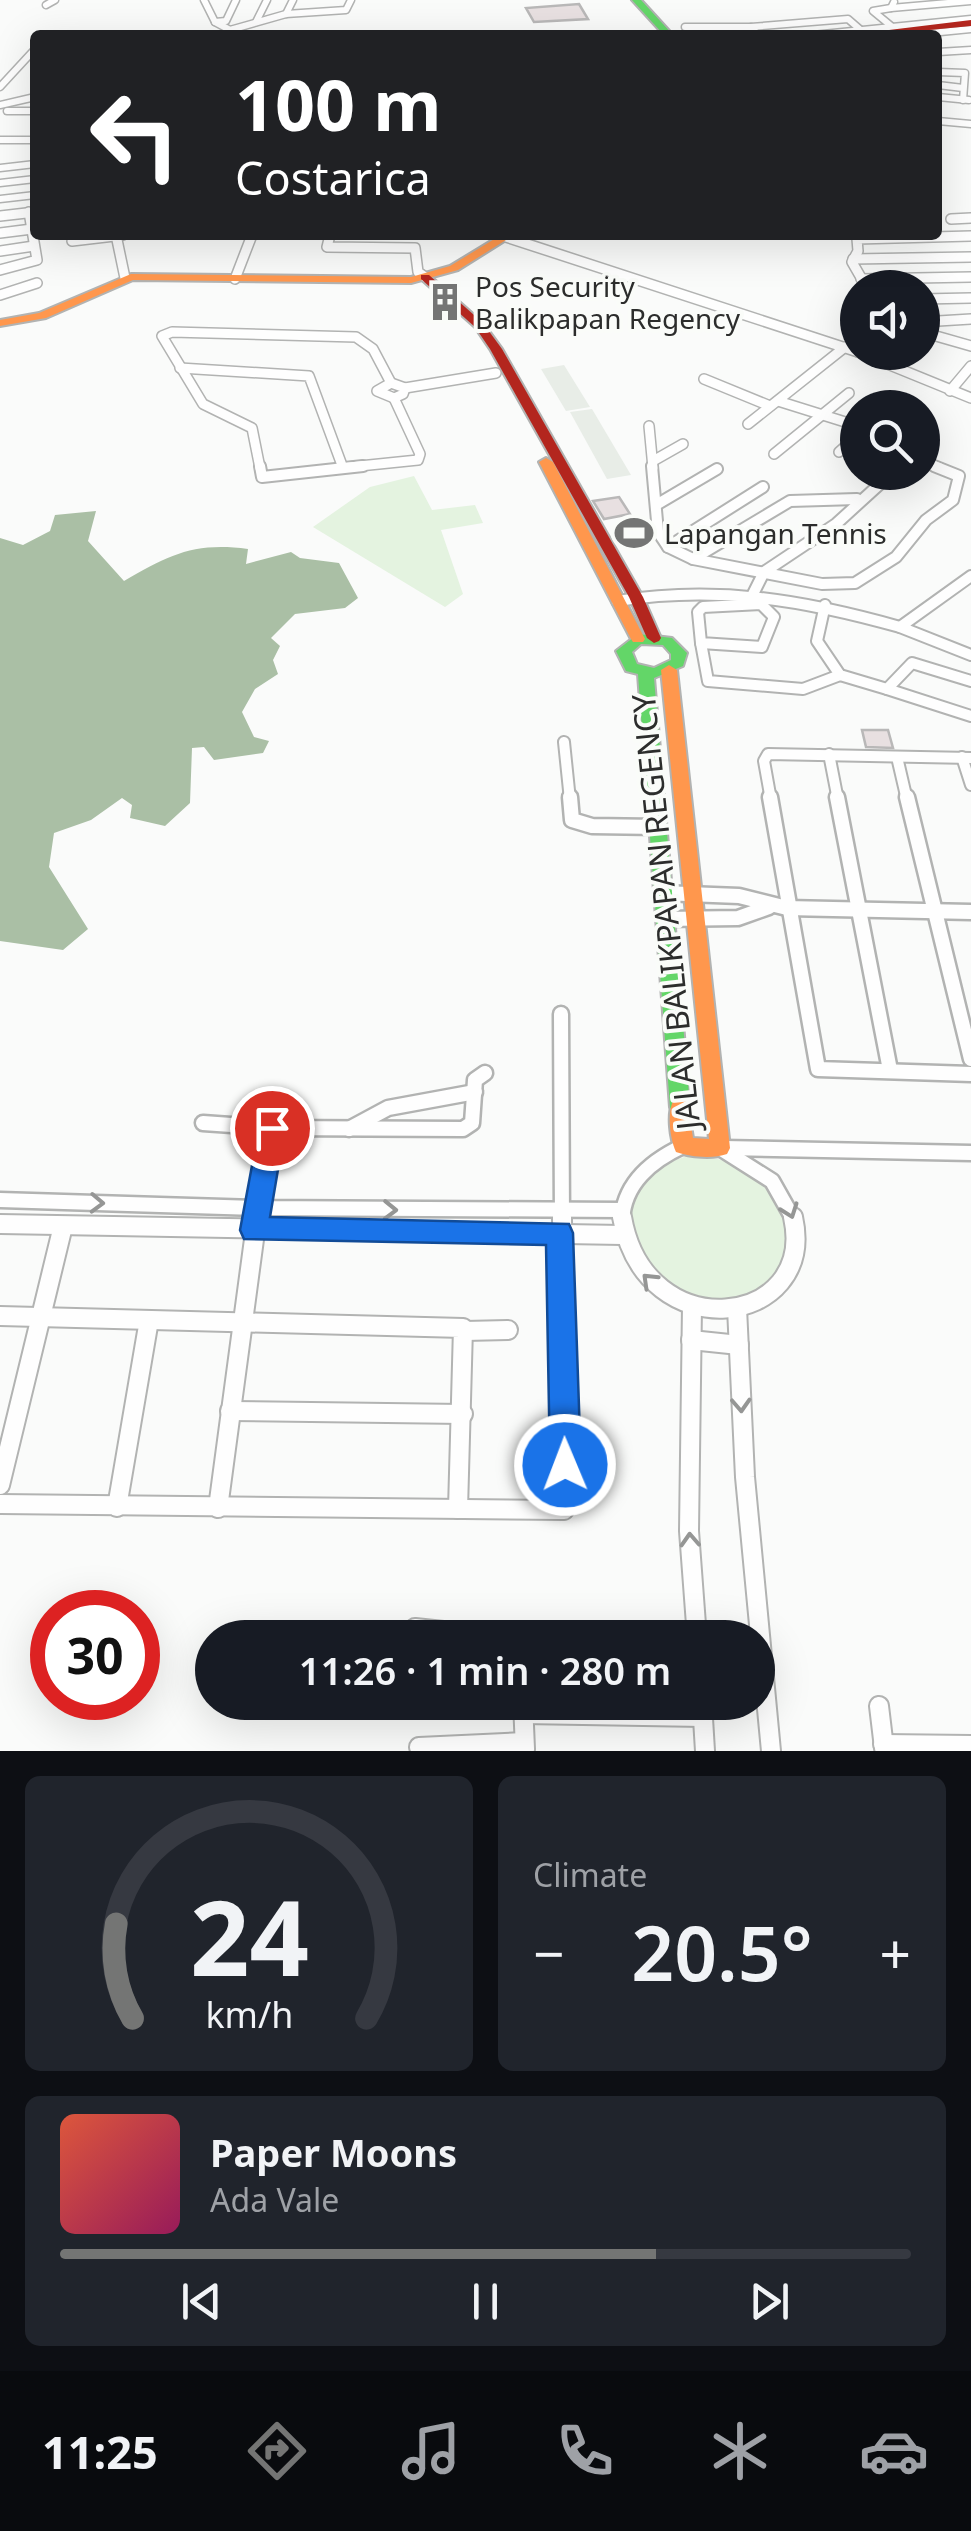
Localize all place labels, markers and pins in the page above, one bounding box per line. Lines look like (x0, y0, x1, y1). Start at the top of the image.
place label: Pos Security Balikpapan Regency (475, 267, 741, 337)
building icon: Pos Security Balikpapan Regency (424, 281, 466, 323)
sports icon: Lapangan Tennis (613, 512, 655, 554)
place label: Lapangan Tennis (664, 514, 887, 552)
pin (230, 1086, 315, 1171)

